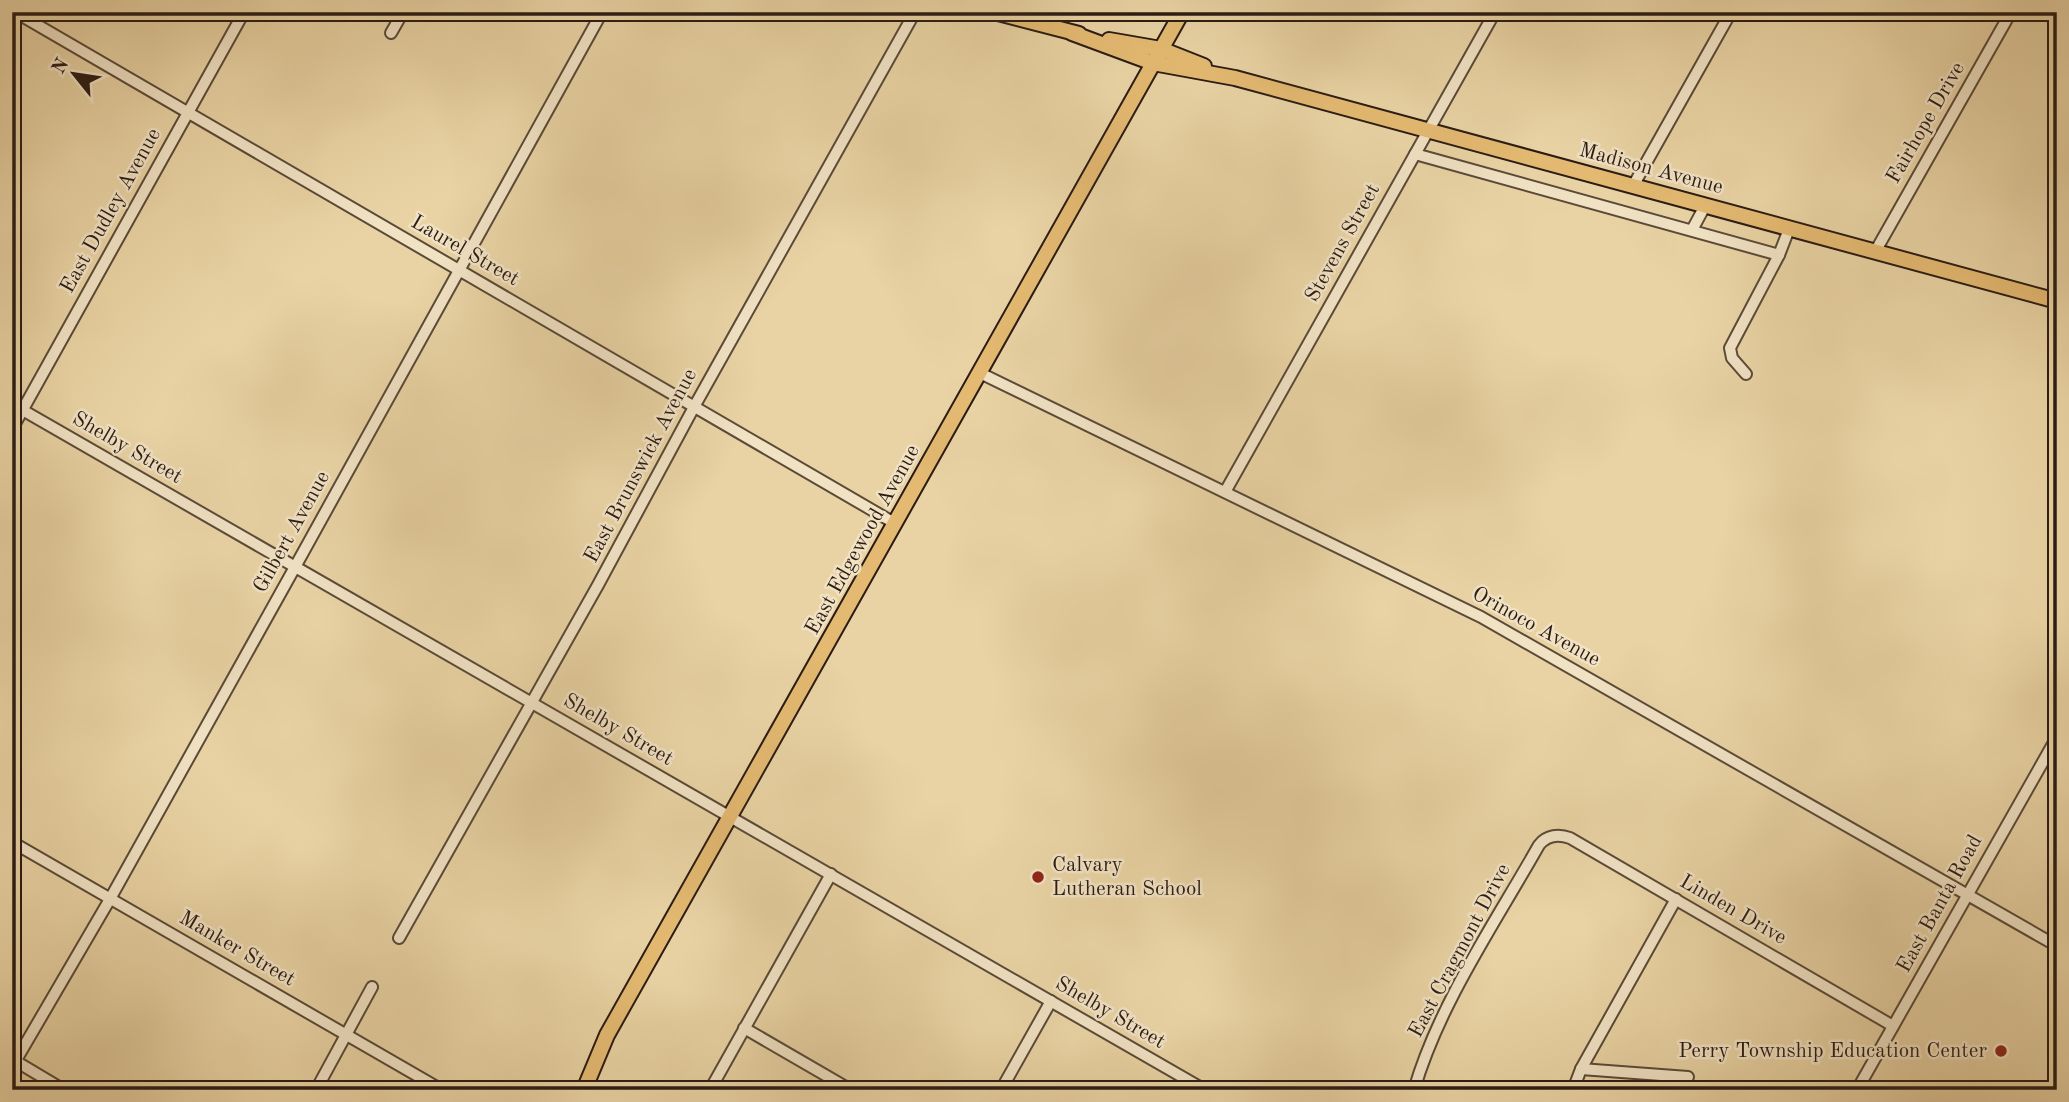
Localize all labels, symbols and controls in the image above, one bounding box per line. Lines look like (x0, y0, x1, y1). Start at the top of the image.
north arrow (38, 38, 108, 108)
text: N (50, 55, 74, 78)
street label: Fairhope Drive (1883, 59, 1969, 187)
street label: East Dudley Avenue (57, 125, 165, 297)
street label: Madison Avenue (1577, 140, 1725, 198)
street label: Stevens Street (1302, 180, 1384, 306)
street label: Laurel Street (407, 212, 523, 290)
street label: East Brunswick Avenue (581, 365, 701, 567)
street label: Shelby Street (68, 408, 186, 488)
street label: East Edgewood Avenue (802, 442, 924, 638)
street label: Gilbert Avenue (250, 468, 334, 596)
street label: Orinoco Avenue (1468, 583, 1604, 671)
street label: Shelby Street (559, 690, 677, 770)
street label: East Banta Road (1894, 832, 1986, 976)
place label: Calvary Lutheran School (1052, 855, 1202, 900)
street label: East Cragmont Drive (1405, 861, 1515, 1041)
marker: Calvary Lutheran School (1030, 869, 1046, 885)
street label: Linden Drive (1676, 871, 1790, 949)
street label: Manker Street (175, 907, 299, 991)
street label: Shelby Street (1051, 973, 1169, 1053)
place label: Perry Township Education Center (1678, 1041, 1987, 1062)
marker: Perry Township Education Center (1993, 1043, 2009, 1059)

